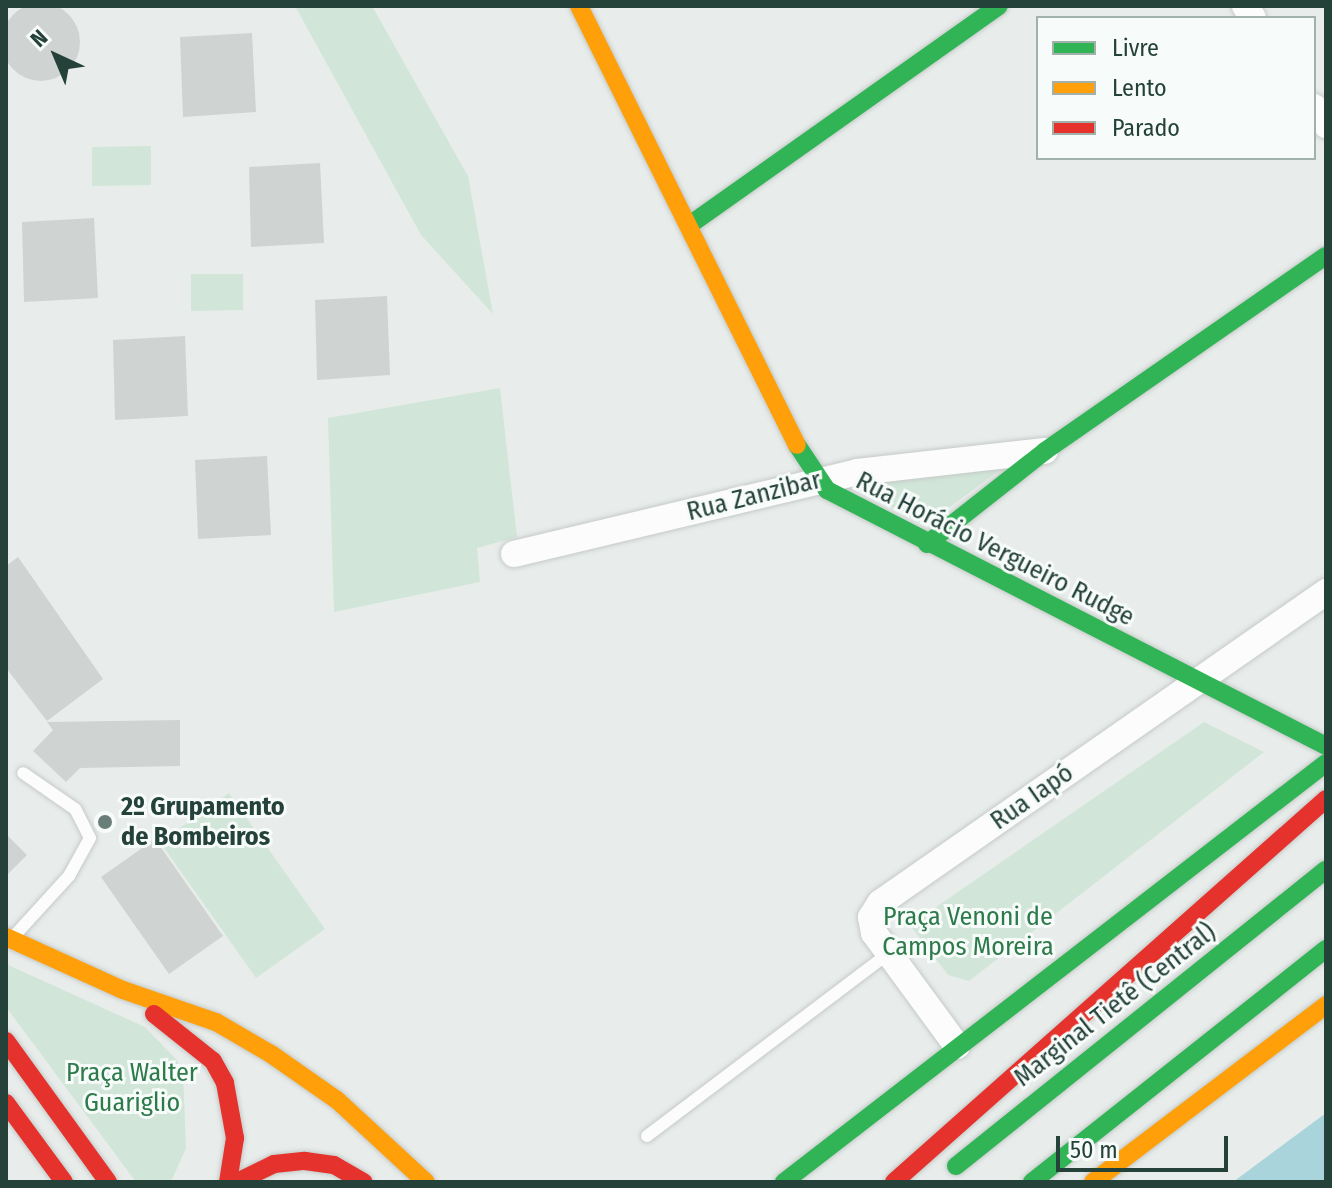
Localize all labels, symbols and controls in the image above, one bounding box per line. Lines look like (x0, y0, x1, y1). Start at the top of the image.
north arrow (16, 16, 96, 96)
legend (1036, 16, 1316, 160)
text: N (25, 24, 53, 53)
text: Livre (1112, 34, 1159, 62)
text: Lento (1112, 74, 1167, 102)
text: Parado (1112, 114, 1180, 142)
street label: Rua Zanzibar (684, 464, 824, 528)
street label: Rua Horácio Vergueiro Rudge (851, 465, 1139, 633)
street label: Rua Iapó (985, 757, 1079, 837)
place label: 2º Grupamento de Bombeiros (121, 791, 285, 852)
marker: 2º Grupamento de Bombeiros (96, 813, 114, 831)
park label: Praça Venoni de Campos Moreira (882, 901, 1054, 962)
street label: Marginal Tietê (Central) (1008, 917, 1222, 1093)
park label: Praça Walter Guariglio (66, 1057, 198, 1118)
scale bar (1060, 1120, 1232, 1170)
text: 50 m (1070, 1136, 1118, 1164)

